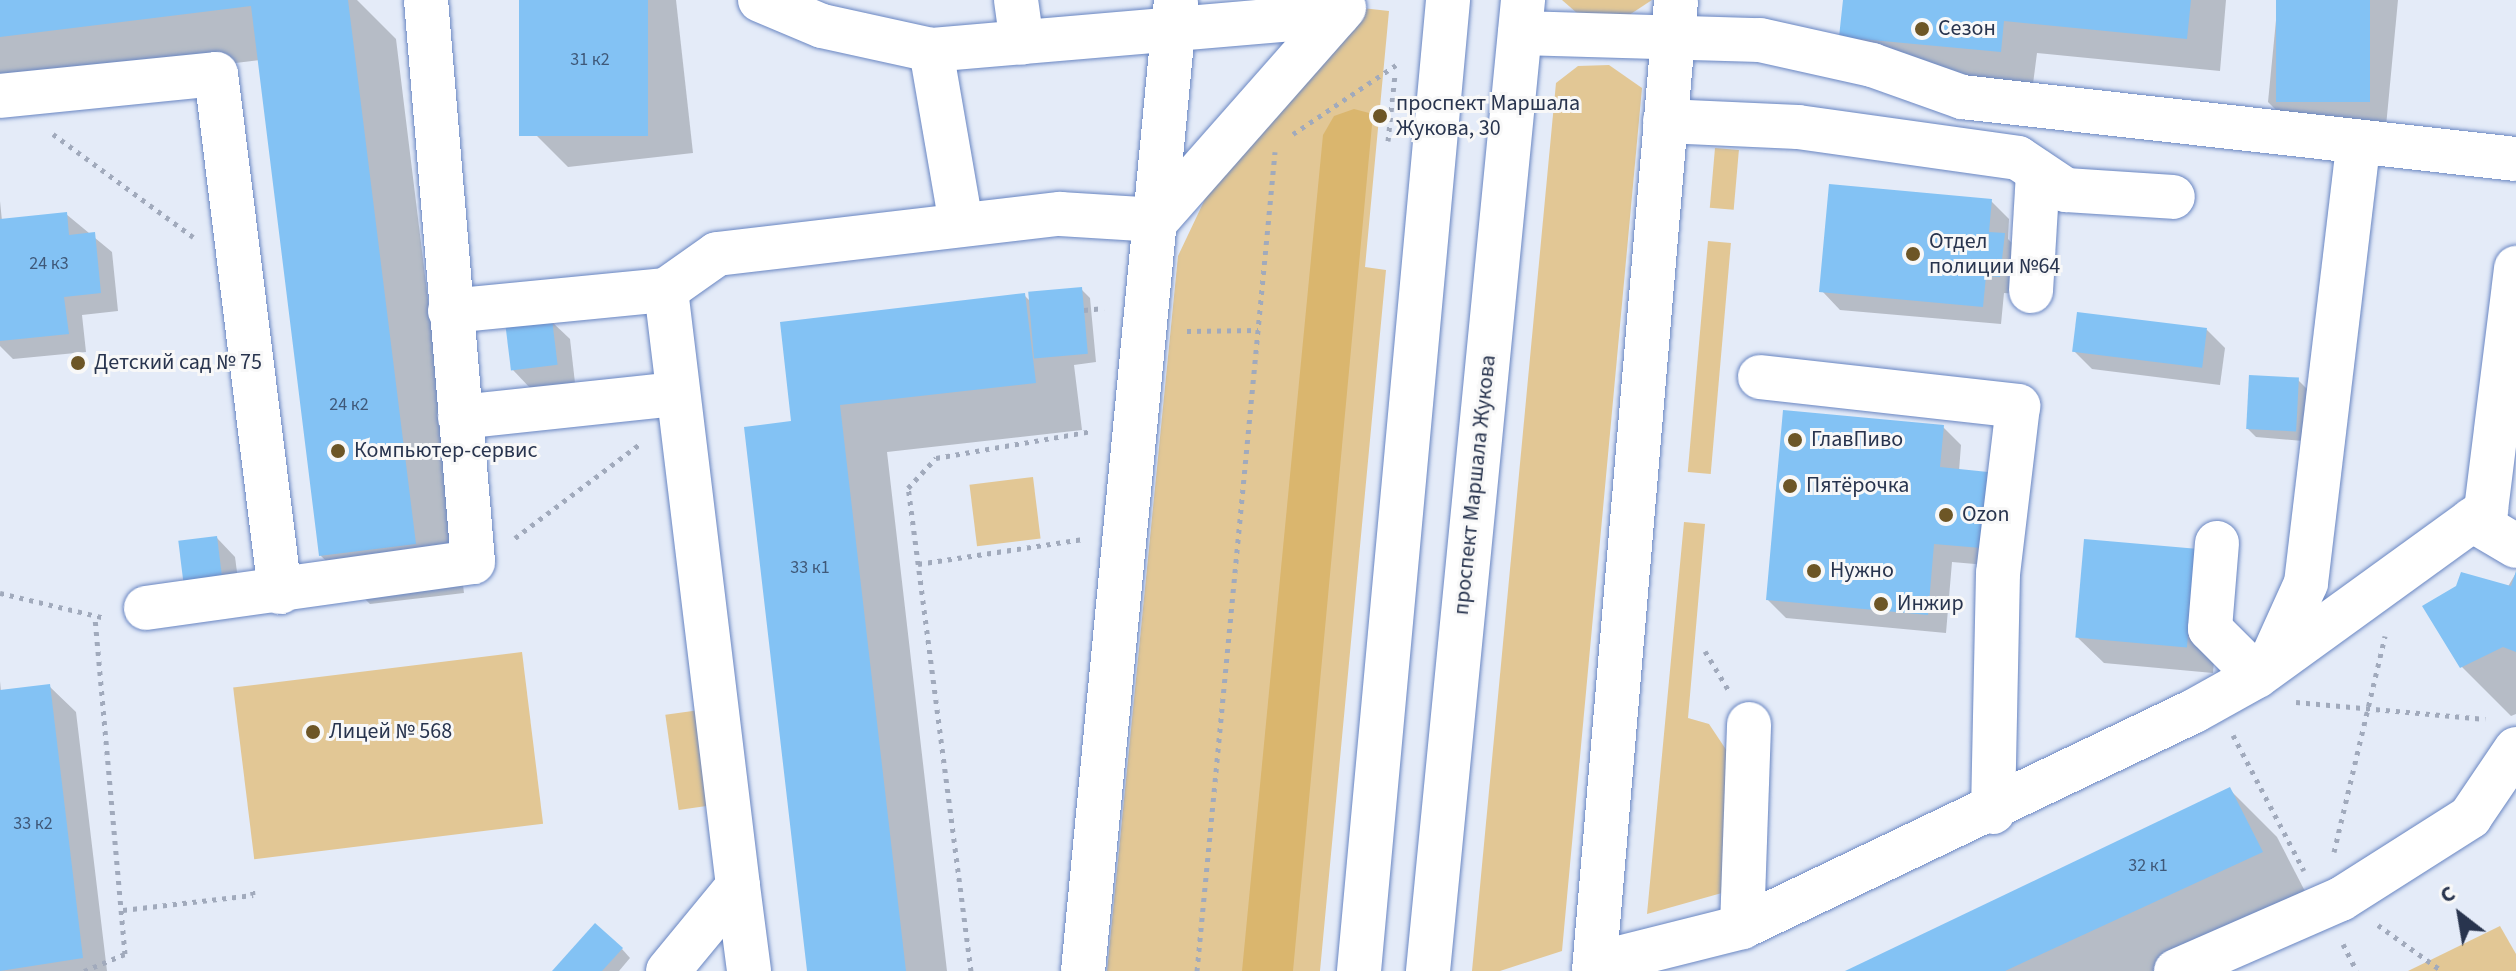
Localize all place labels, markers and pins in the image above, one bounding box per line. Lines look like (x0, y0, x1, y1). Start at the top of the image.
place label: Сезон (1938, 16, 1996, 42)
marker: Сезон (1913, 20, 1931, 38)
place label: проспект Маршала Жукова, 30 (1396, 90, 1580, 142)
marker: проспект Маршала Жукова, 30 (1371, 107, 1389, 125)
place label: Отдел полиции №64 (1929, 228, 2060, 280)
marker: Отдел полиции №64 (1904, 245, 1922, 263)
place label: Детский сад № 75 (94, 350, 262, 376)
marker: Детский сад № 75 (69, 354, 87, 372)
place label: ГлавПиво (1811, 427, 1903, 453)
marker: ГлавПиво (1786, 431, 1804, 449)
place label: Компьютер-сервис (354, 438, 537, 464)
marker: Компьютер-сервис (329, 442, 347, 460)
place label: Пятёрочка (1806, 473, 1909, 499)
marker: Пятёрочка (1781, 477, 1799, 495)
place label: Ozon (1962, 502, 2010, 528)
marker: Ozon (1937, 506, 1955, 524)
place label: Нужно (1830, 558, 1894, 584)
marker: Нужно (1805, 562, 1823, 580)
place label: Инжир (1897, 591, 1964, 617)
marker: Инжир (1872, 595, 1890, 613)
place label: Лицей № 568 (329, 719, 452, 745)
marker: Лицей № 568 (304, 723, 322, 741)

